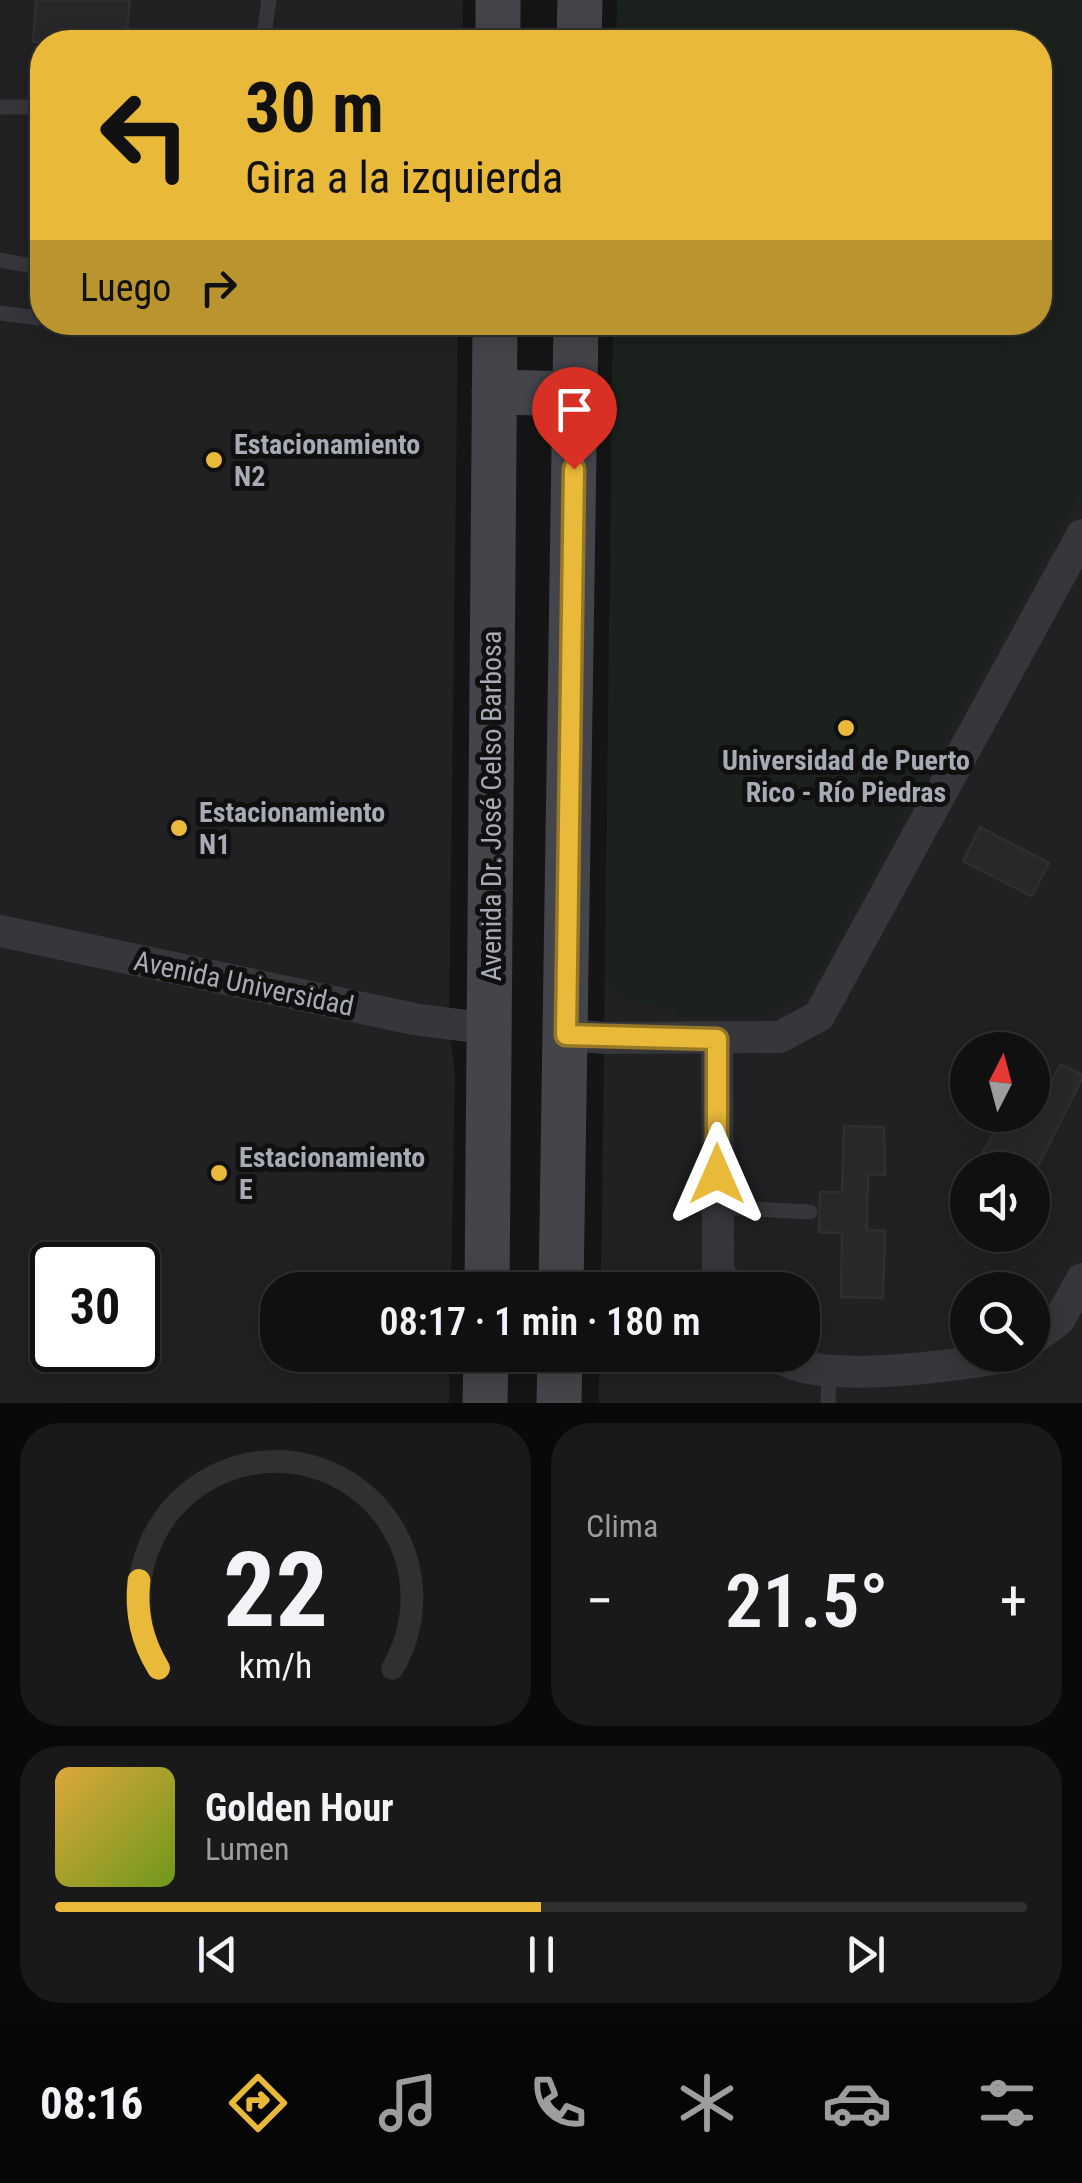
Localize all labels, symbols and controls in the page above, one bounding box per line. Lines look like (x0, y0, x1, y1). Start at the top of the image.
text: 30 m (245, 67, 384, 149)
icon: left (80, 70, 210, 200)
text: Gira a la izquierda (245, 151, 563, 204)
icon: right (191, 260, 246, 315)
text: Luego (80, 266, 171, 310)
pin (532, 367, 617, 470)
icon: arrive (547, 382, 602, 437)
place label: Estacionamiento N2 (234, 428, 420, 493)
marker: Estacionamiento N2 (203, 449, 225, 471)
street label: Avenida Dr. José Celso Barbosa (475, 631, 508, 981)
marker: Universidad de Puerto Rico - Río Piedras (835, 717, 857, 739)
place label: Universidad de Puerto Rico - Río Piedras (722, 744, 970, 809)
place label: Estacionamiento N1 (199, 796, 385, 861)
marker: Estacionamiento N1 (168, 817, 190, 839)
street label: Avenida Universidad (131, 944, 357, 1023)
north arrow (950, 1032, 1050, 1132)
map controls (950, 1032, 1050, 1372)
position arrow (665, 1122, 769, 1226)
place label: Estacionamiento E (239, 1141, 425, 1206)
button: sound (950, 1152, 1050, 1252)
marker: Estacionamiento E (208, 1162, 230, 1184)
speed limit sign: 30 (30, 1242, 160, 1372)
button: search (950, 1272, 1050, 1372)
text: 08:17 · 1 min · 180 m (380, 1300, 700, 1344)
text: Clima (586, 1507, 658, 1545)
text: 22 (223, 1530, 328, 1651)
text: 21.5° (725, 1557, 888, 1645)
text: − (586, 1569, 614, 1633)
text: + (1000, 1569, 1027, 1633)
text: km/h (239, 1645, 312, 1687)
text: Golden Hour (205, 1786, 394, 1830)
text: Lumen (205, 1830, 290, 1868)
icon: previous (190, 1927, 245, 1982)
icon: pause (514, 1927, 569, 1982)
icon: next (838, 1927, 893, 1982)
icon: directions (223, 2068, 293, 2138)
icon: music (373, 2068, 443, 2138)
icon: phone (523, 2068, 593, 2138)
icon: climate (672, 2068, 742, 2138)
icon: car (822, 2068, 892, 2138)
icon: filters (972, 2068, 1042, 2138)
text: 08:16 (40, 2077, 143, 2130)

